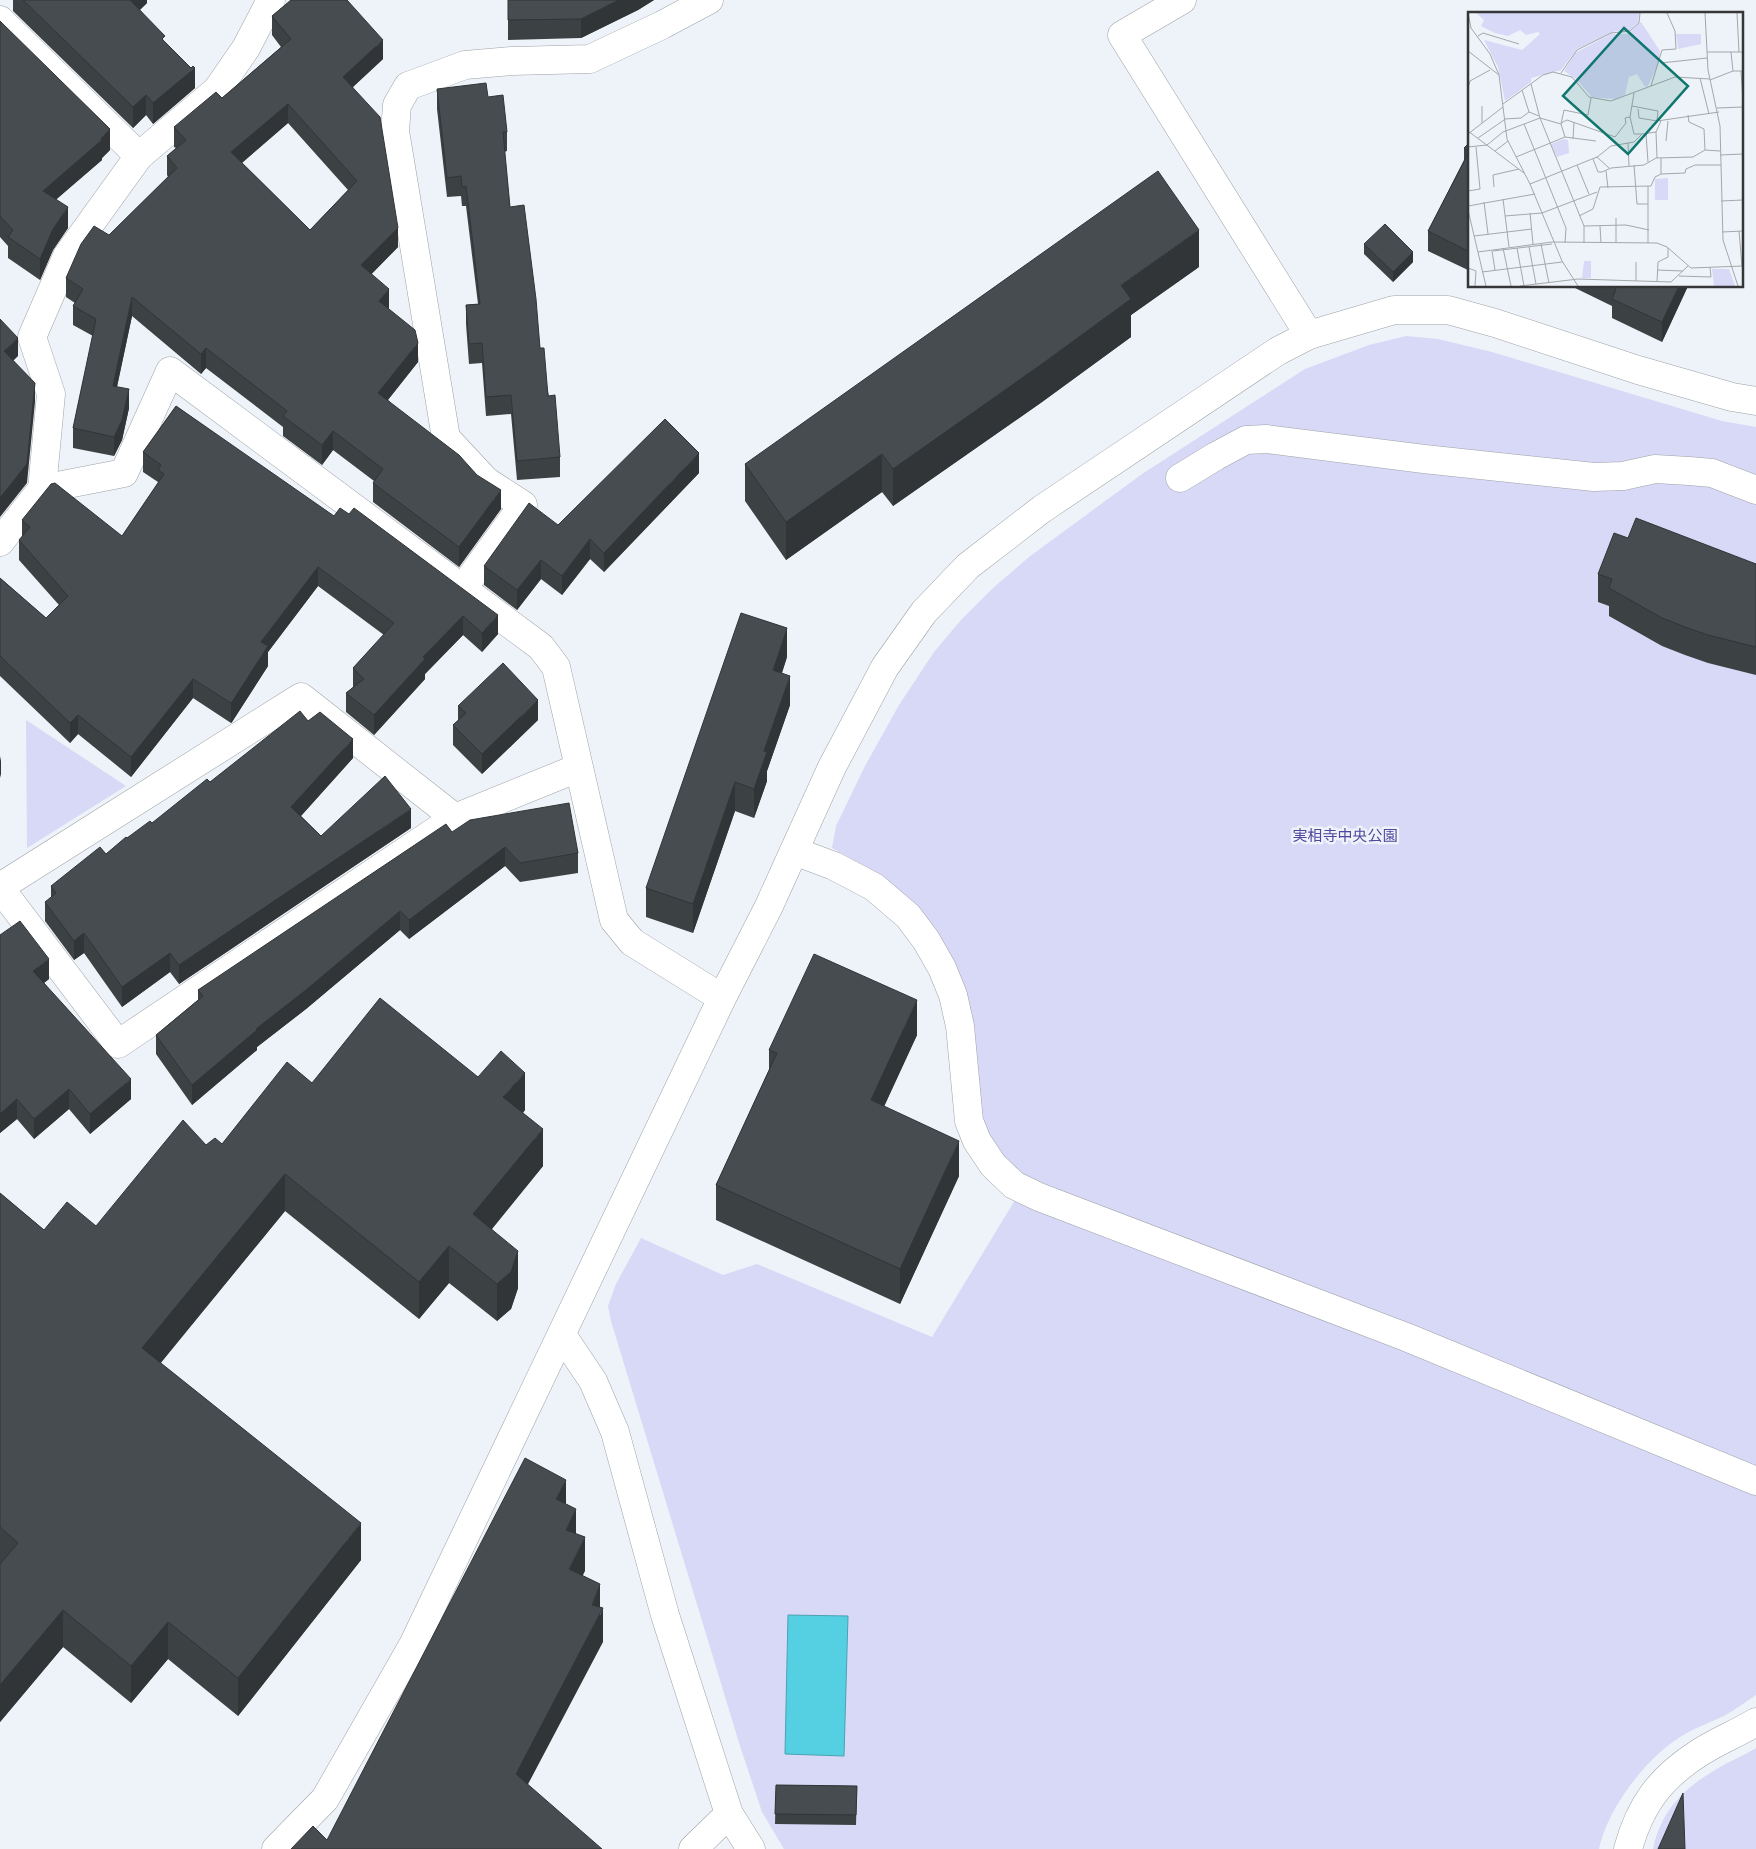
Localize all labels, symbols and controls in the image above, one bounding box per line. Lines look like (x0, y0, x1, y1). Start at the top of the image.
inset map (1468, 12, 1744, 288)
park label: 実相寺中央公園 (1292, 826, 1398, 845)

